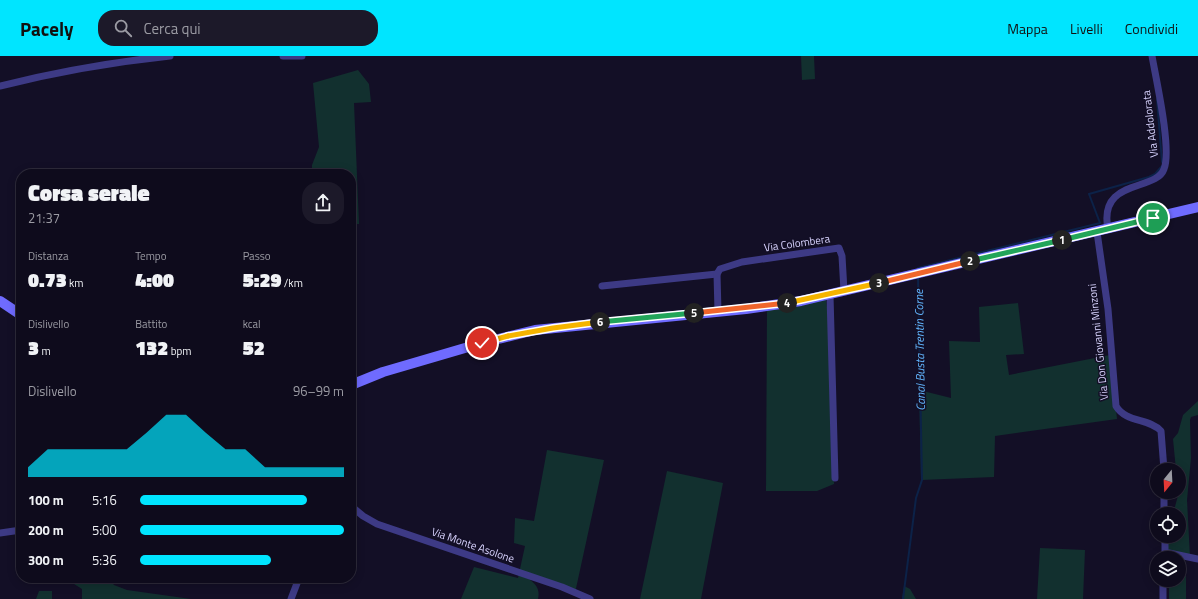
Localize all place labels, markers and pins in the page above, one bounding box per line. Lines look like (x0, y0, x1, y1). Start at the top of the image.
pin (1136, 201, 1170, 235)
pin: 1 (1052, 230, 1072, 250)
pin: 2 (960, 251, 980, 271)
pin: 3 (869, 273, 889, 293)
pin: 4 (777, 293, 797, 313)
pin: 5 (684, 303, 704, 323)
pin: 6 (590, 312, 610, 332)
pin (465, 326, 499, 360)

